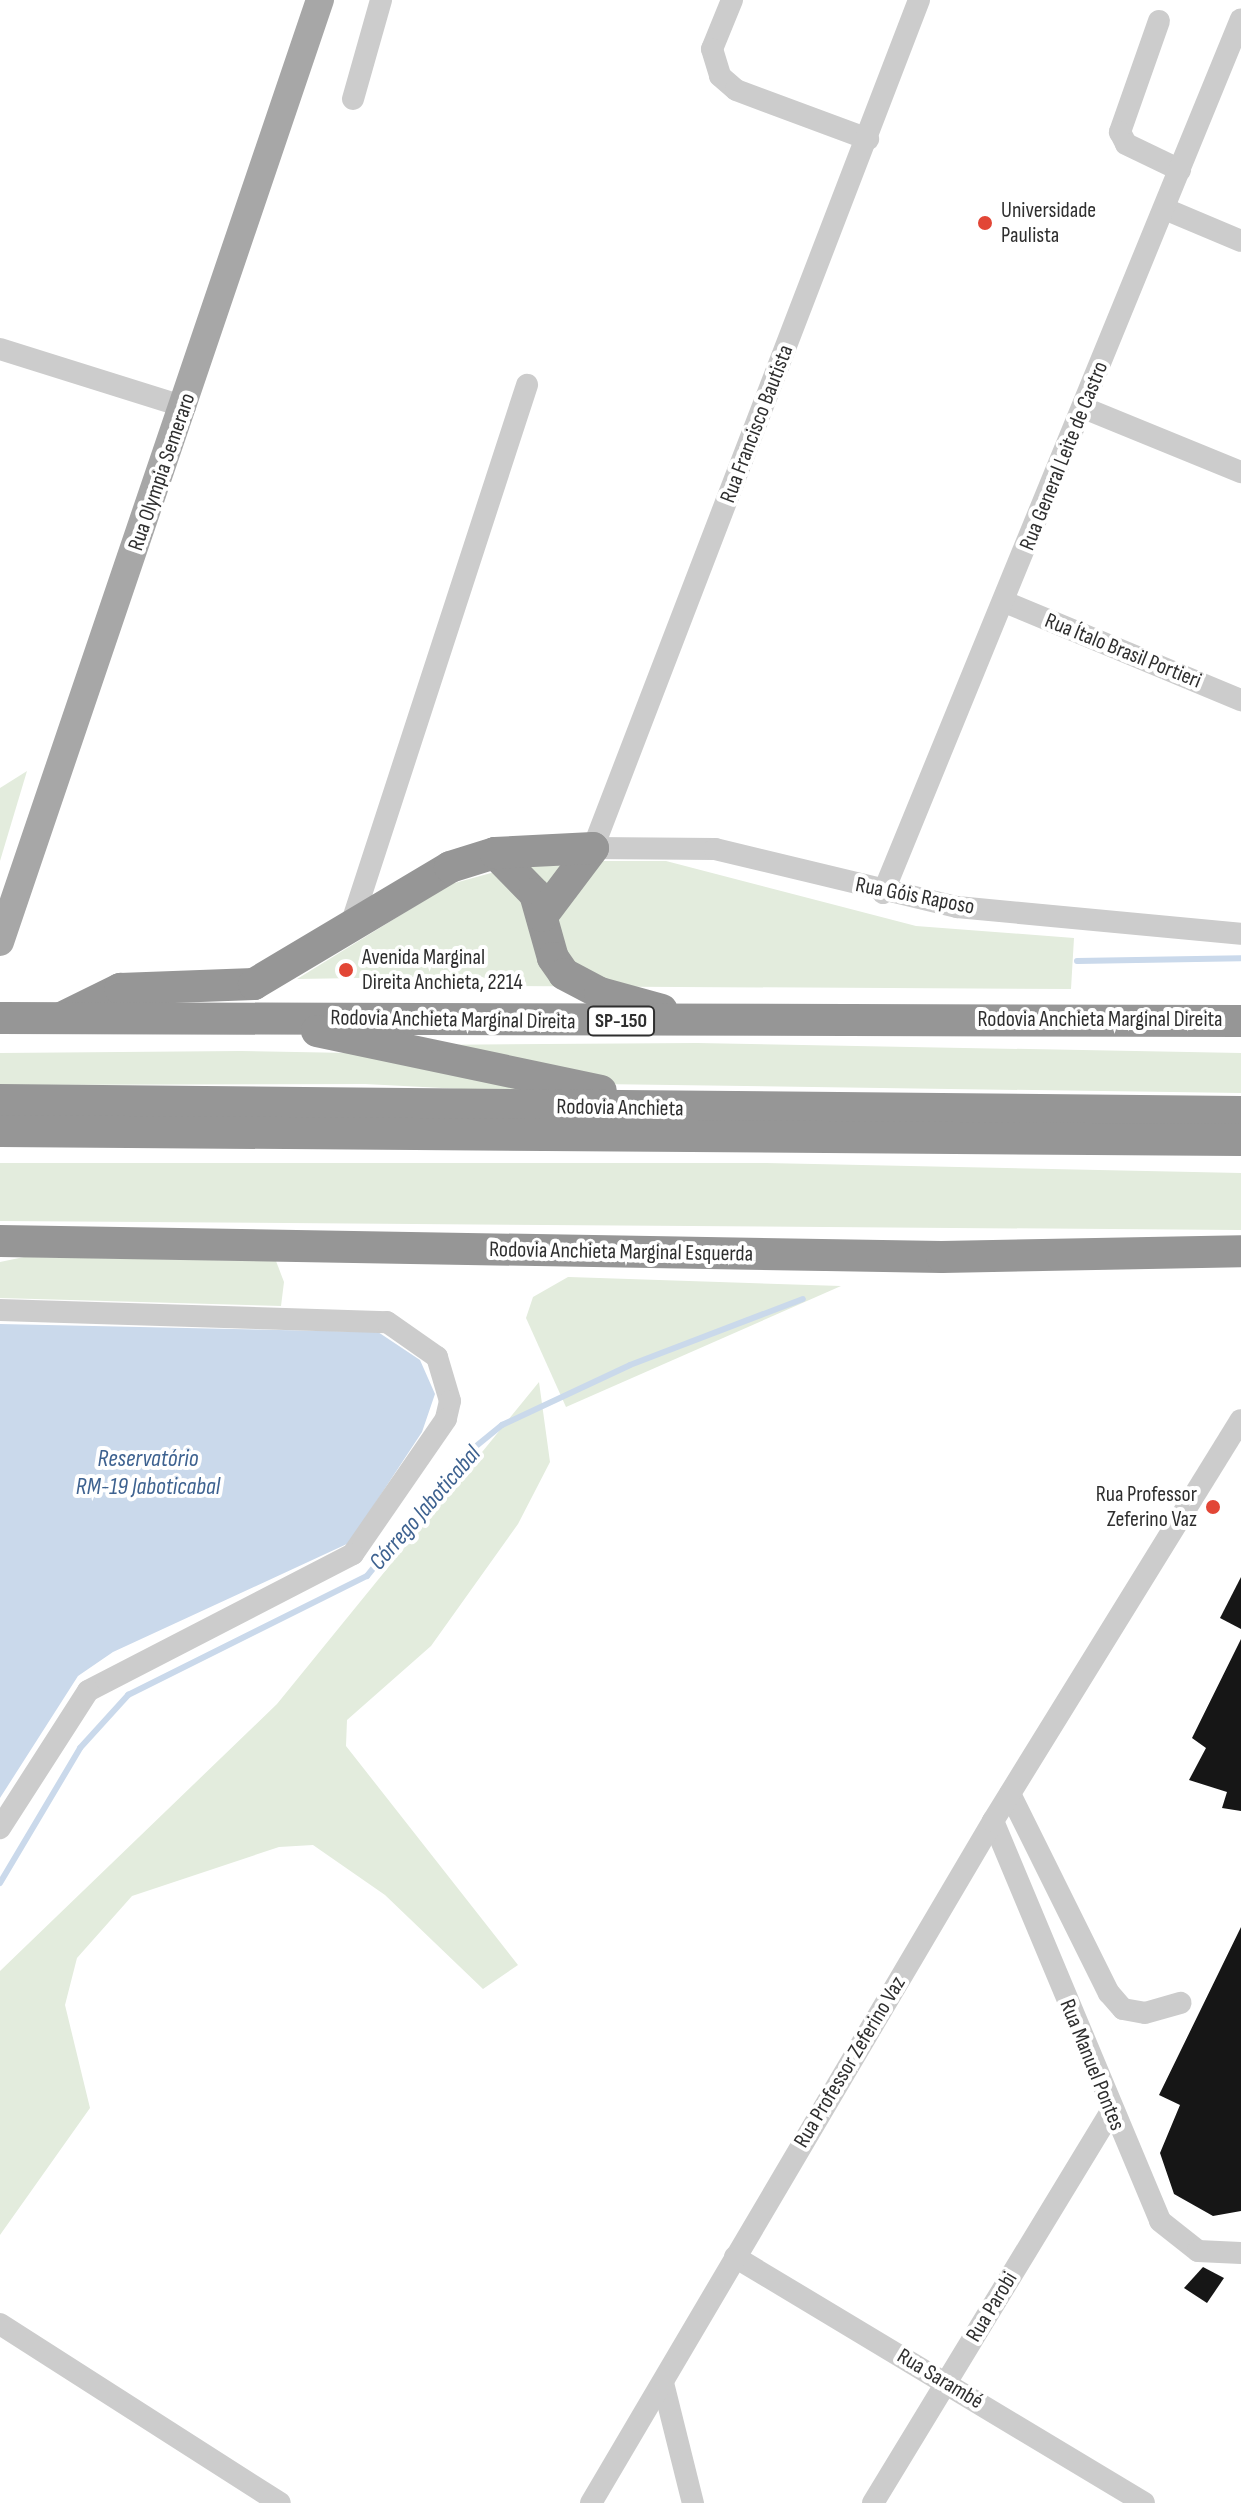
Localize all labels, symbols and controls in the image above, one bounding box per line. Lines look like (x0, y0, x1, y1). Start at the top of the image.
place label: Universidade Paulista (1001, 197, 1096, 248)
marker: Universidade Paulista (976, 214, 994, 232)
street label: Rua Francisco Bautista (715, 341, 799, 507)
street label: Rua General Leite de Castro (1014, 358, 1114, 554)
street label: Rua Olympia Semeraro (123, 390, 201, 554)
street label: Rua Ítalo Brasil Portieri (1041, 608, 1205, 694)
street label: Rua Góis Raposo (853, 872, 977, 920)
place label: Avenida Marginal Direita Anchieta, 2214 (362, 944, 523, 996)
marker: Avenida Marginal Direita Anchieta, 2214 (337, 961, 355, 979)
street label: Rodovia Anchieta Marginal Direita (330, 1005, 576, 1035)
road number: SP-150 (587, 1005, 655, 1037)
street label: Rodovia Anchieta Marginal Direita (977, 1007, 1223, 1033)
street label: Rodovia Anchieta (556, 1094, 684, 1122)
street label: Rodovia Anchieta Marginal Esquerda (489, 1236, 753, 1268)
water label: Córrego Jaboticabal (363, 1440, 487, 1576)
water label: Reservatório RM-19 Jaboticabal (76, 1445, 220, 1501)
place label: Rua Professor Zeferino Vaz (1096, 1481, 1197, 1532)
marker: Rua Professor Zeferino Vaz (1204, 1498, 1222, 1516)
street label: Rua Professor Zeferino Vaz (788, 1972, 912, 2152)
street label: Rua Manuel Pontes (1054, 1996, 1130, 2134)
street label: Rua Parobi (961, 2267, 1023, 2347)
street label: Rua Sarambé (892, 2343, 988, 2415)

